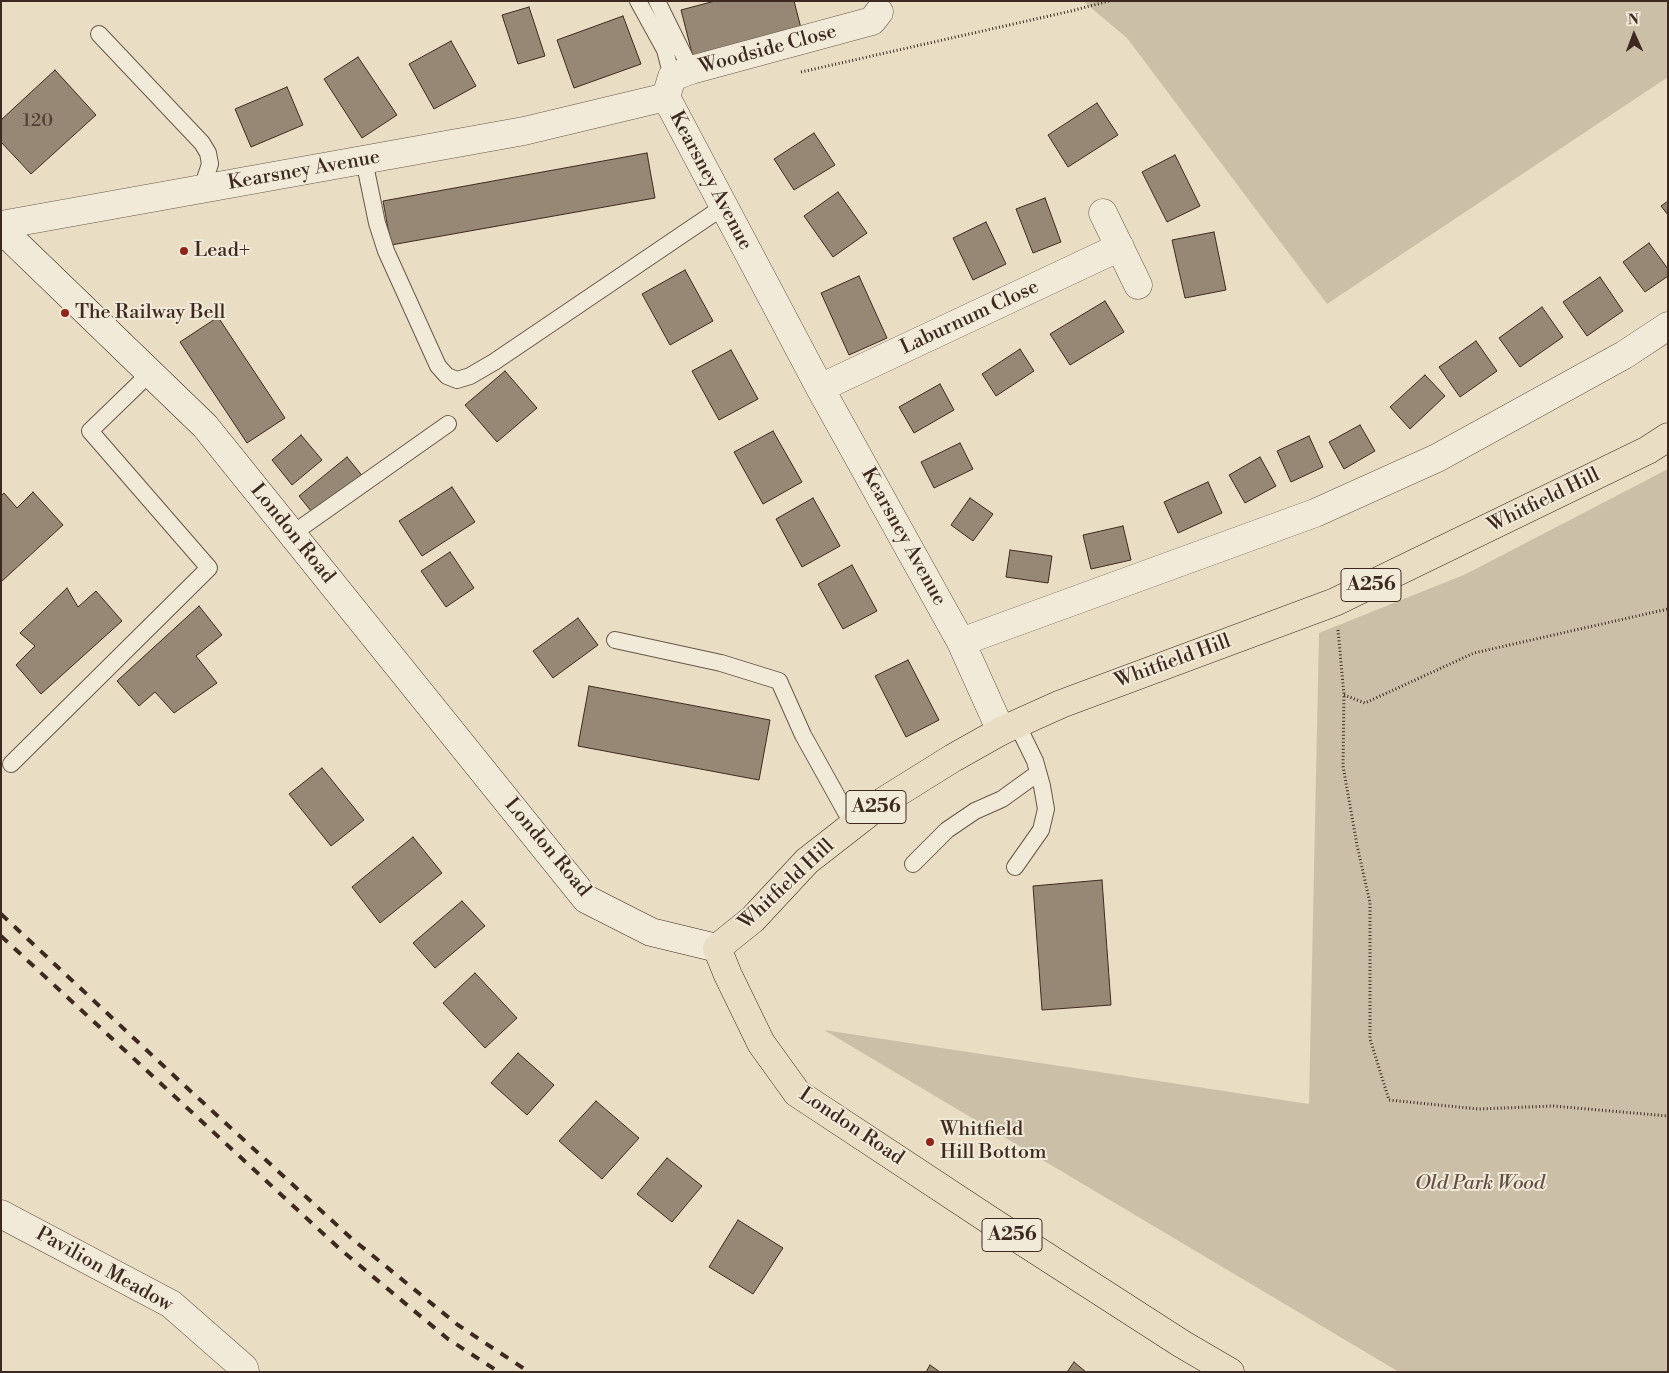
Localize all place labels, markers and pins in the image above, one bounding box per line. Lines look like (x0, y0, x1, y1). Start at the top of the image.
place label: Lead+ (194, 239, 250, 263)
marker: Lead+ (178, 245, 190, 257)
place label: The Railway Bell (75, 301, 225, 325)
marker: The Railway Bell (59, 307, 71, 319)
place label: Whitfield Hill Bottom (940, 1118, 1046, 1165)
marker: Whitfield Hill Bottom (924, 1136, 936, 1148)

